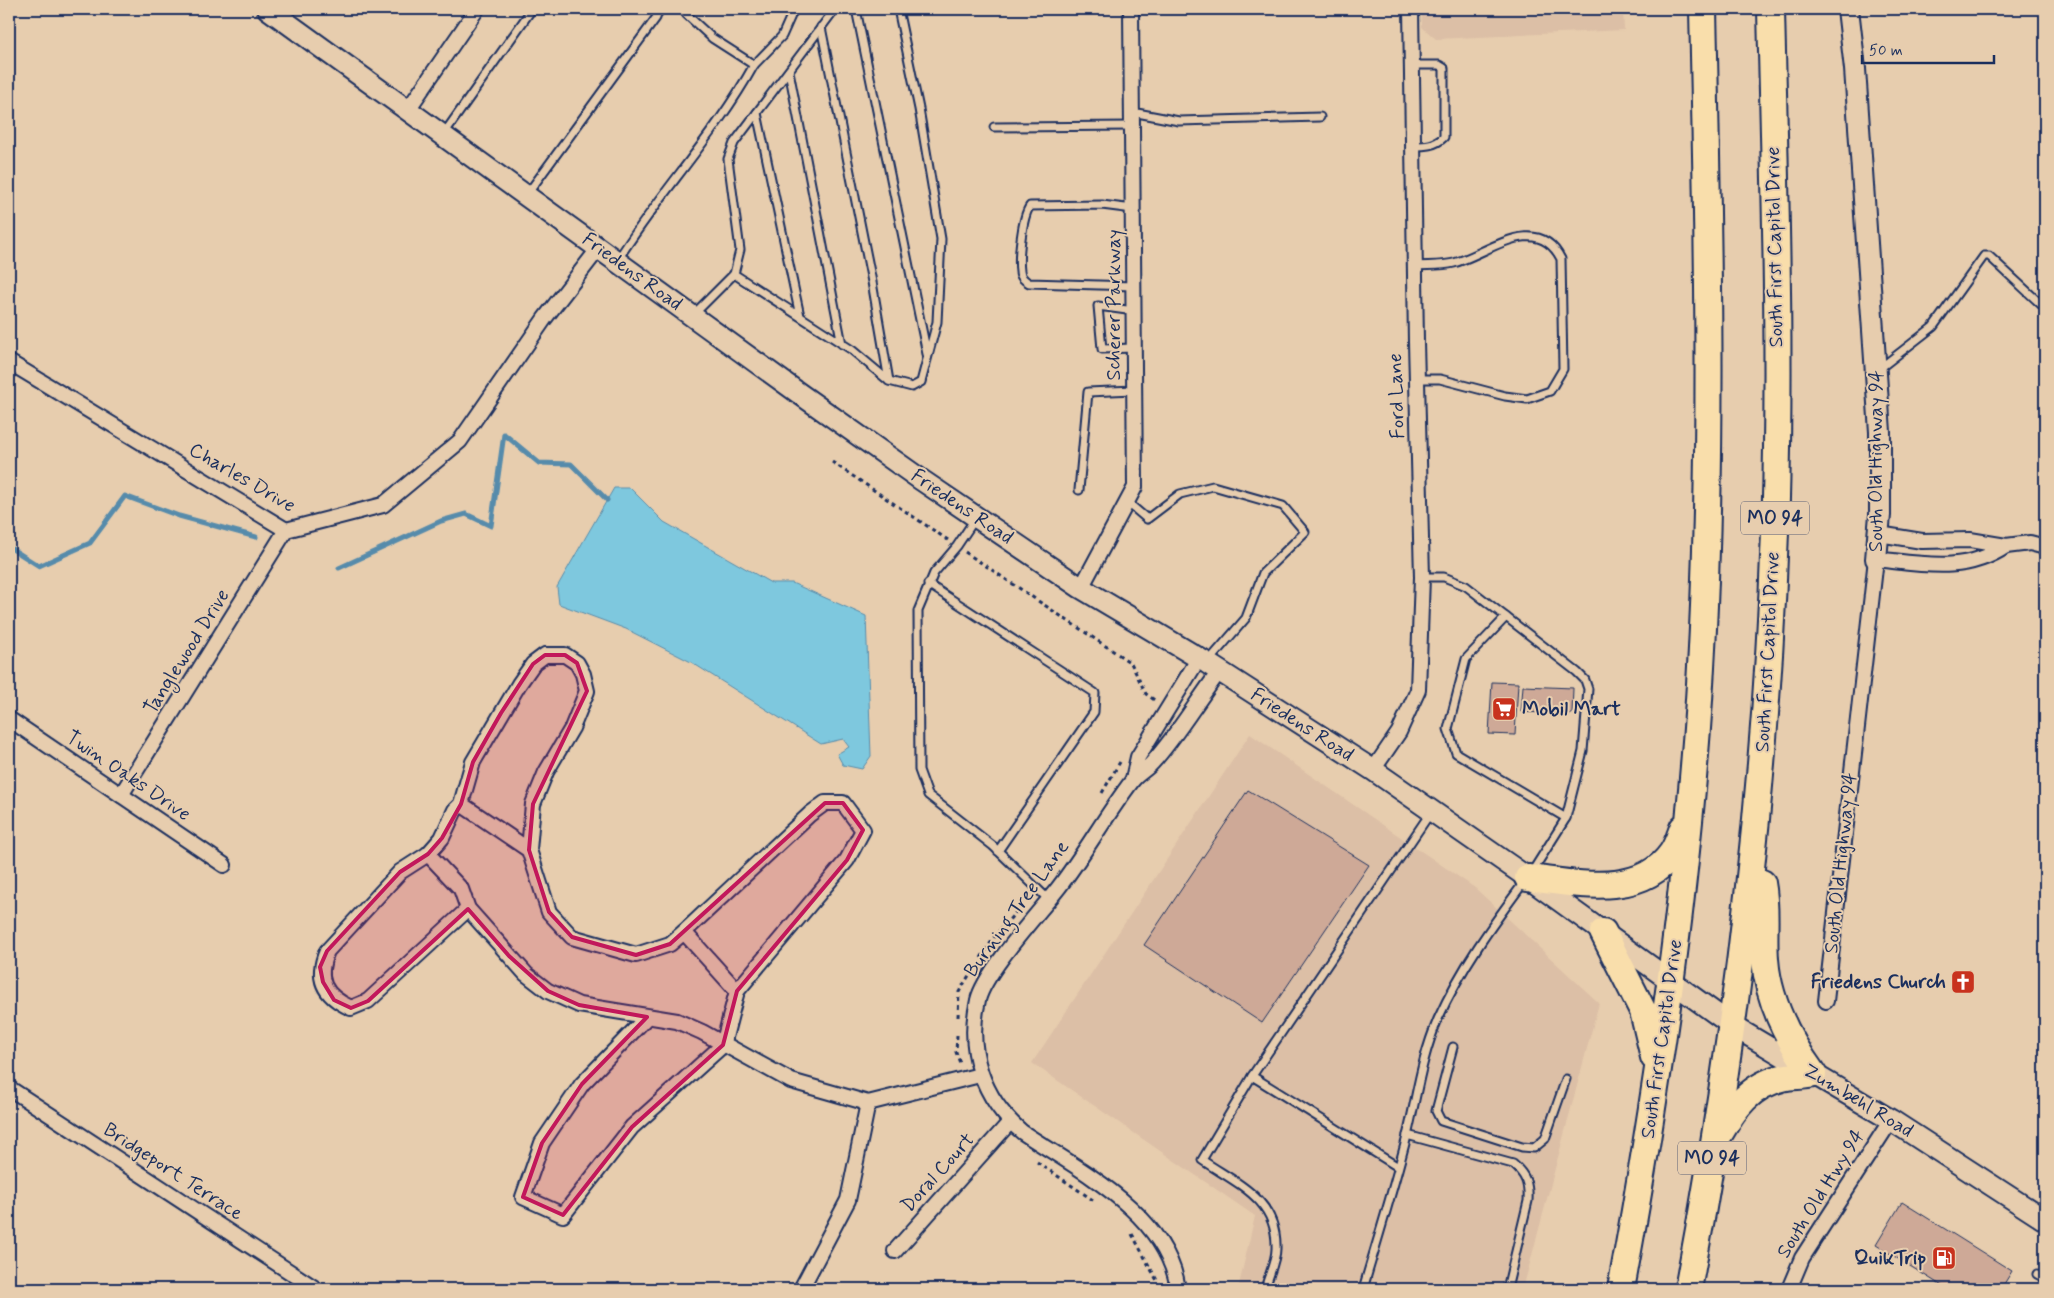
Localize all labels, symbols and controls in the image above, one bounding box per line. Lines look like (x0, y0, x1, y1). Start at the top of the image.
scale bar (1862, 32, 1994, 64)
text: 50 m (1869, 41, 1903, 61)
street label: South First Capitol Drive (1760, 146, 1790, 348)
street label: Friedens Road (576, 226, 688, 318)
street label: Scherer Parkway (1101, 229, 1128, 381)
street label: Ford Lane (1382, 353, 1412, 439)
street label: South Old Highway 94 (1863, 370, 1890, 552)
street label: Charles Drive (184, 437, 300, 519)
street label: Friedens Road (906, 463, 1018, 551)
road number: MO 94 (1741, 502, 1809, 534)
street label: South First Capitol Drive (1749, 551, 1787, 753)
street label: Tanglewood Drive (138, 584, 237, 720)
street label: Friedens Road (1245, 682, 1359, 768)
supermarket icon: Mobil Mart (1491, 696, 1517, 722)
place label: Mobil Mart (1522, 696, 1621, 723)
street label: Twin Oaks Drive (60, 724, 196, 828)
street label: South Old Highway 94 (1818, 771, 1864, 955)
street label: Burning Tree Lane (958, 835, 1078, 984)
street label: South First Capitol Drive (1635, 938, 1689, 1140)
place label: Friedens Church (1811, 969, 1946, 996)
church icon: Friedens Church (1950, 969, 1976, 995)
street label: Zumbehl Road (1798, 1057, 1918, 1145)
street label: Bridgeport Terrace (98, 1117, 248, 1227)
street label: South Old Hwy 94 (1771, 1124, 1871, 1264)
street label: Doral Court (895, 1127, 981, 1219)
road number: MO 94 (1678, 1142, 1746, 1174)
place label: QuikTrip (1854, 1245, 1926, 1272)
fuel station icon: QuikTrip (1931, 1245, 1957, 1271)

